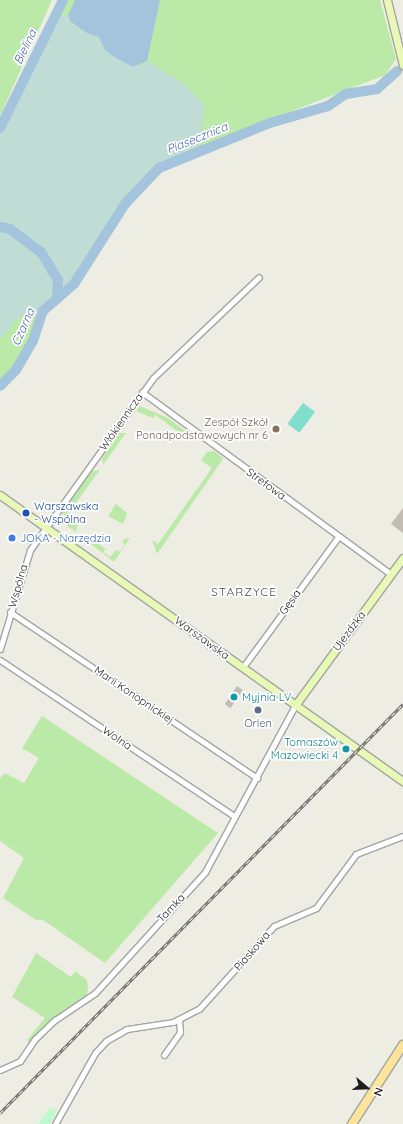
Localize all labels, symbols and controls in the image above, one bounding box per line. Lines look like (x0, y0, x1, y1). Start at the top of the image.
water label: Bielina (10, 27, 40, 67)
water label: Piasecznica (164, 119, 230, 157)
water label: Czarna (8, 306, 38, 348)
street label: Włókiennicza (96, 391, 146, 453)
place label: Zespół Szkół Ponadpodstawowych nr 6 (136, 416, 268, 442)
marker: Zespół Szkół Ponadpodstawowych nr 6 (271, 424, 281, 434)
street label: Strefowa (244, 465, 288, 503)
place label: Warszawska - Wspólna (34, 500, 98, 526)
marker: Warszawska - Wspólna (21, 508, 31, 518)
place label: JOKA - Narzędzia (20, 531, 111, 545)
marker: JOKA - Narzędzia (7, 533, 17, 543)
street label: Wspólna (6, 563, 30, 609)
district label: STARZYCE (211, 585, 277, 599)
street label: Gęsia (276, 587, 304, 617)
street label: Ujezdzka (330, 608, 368, 654)
street label: Warszawska (172, 614, 232, 662)
street label: Marii Konopnickiej (92, 664, 176, 726)
place label: Myjnia LV (242, 690, 291, 704)
marker: Myjnia LV (229, 692, 239, 702)
marker: Orlen (253, 705, 263, 715)
place label: Orlen (244, 716, 272, 730)
street label: Wolna (100, 723, 134, 753)
place label: Tomaszów Mazowiecki 4 (271, 736, 338, 762)
marker: Tomaszów Mazowiecki 4 (341, 744, 351, 754)
street label: Tamka (154, 891, 188, 925)
street label: Piaskowa (231, 929, 273, 973)
north arrow (347, 1068, 387, 1108)
text: N (370, 1086, 386, 1098)

